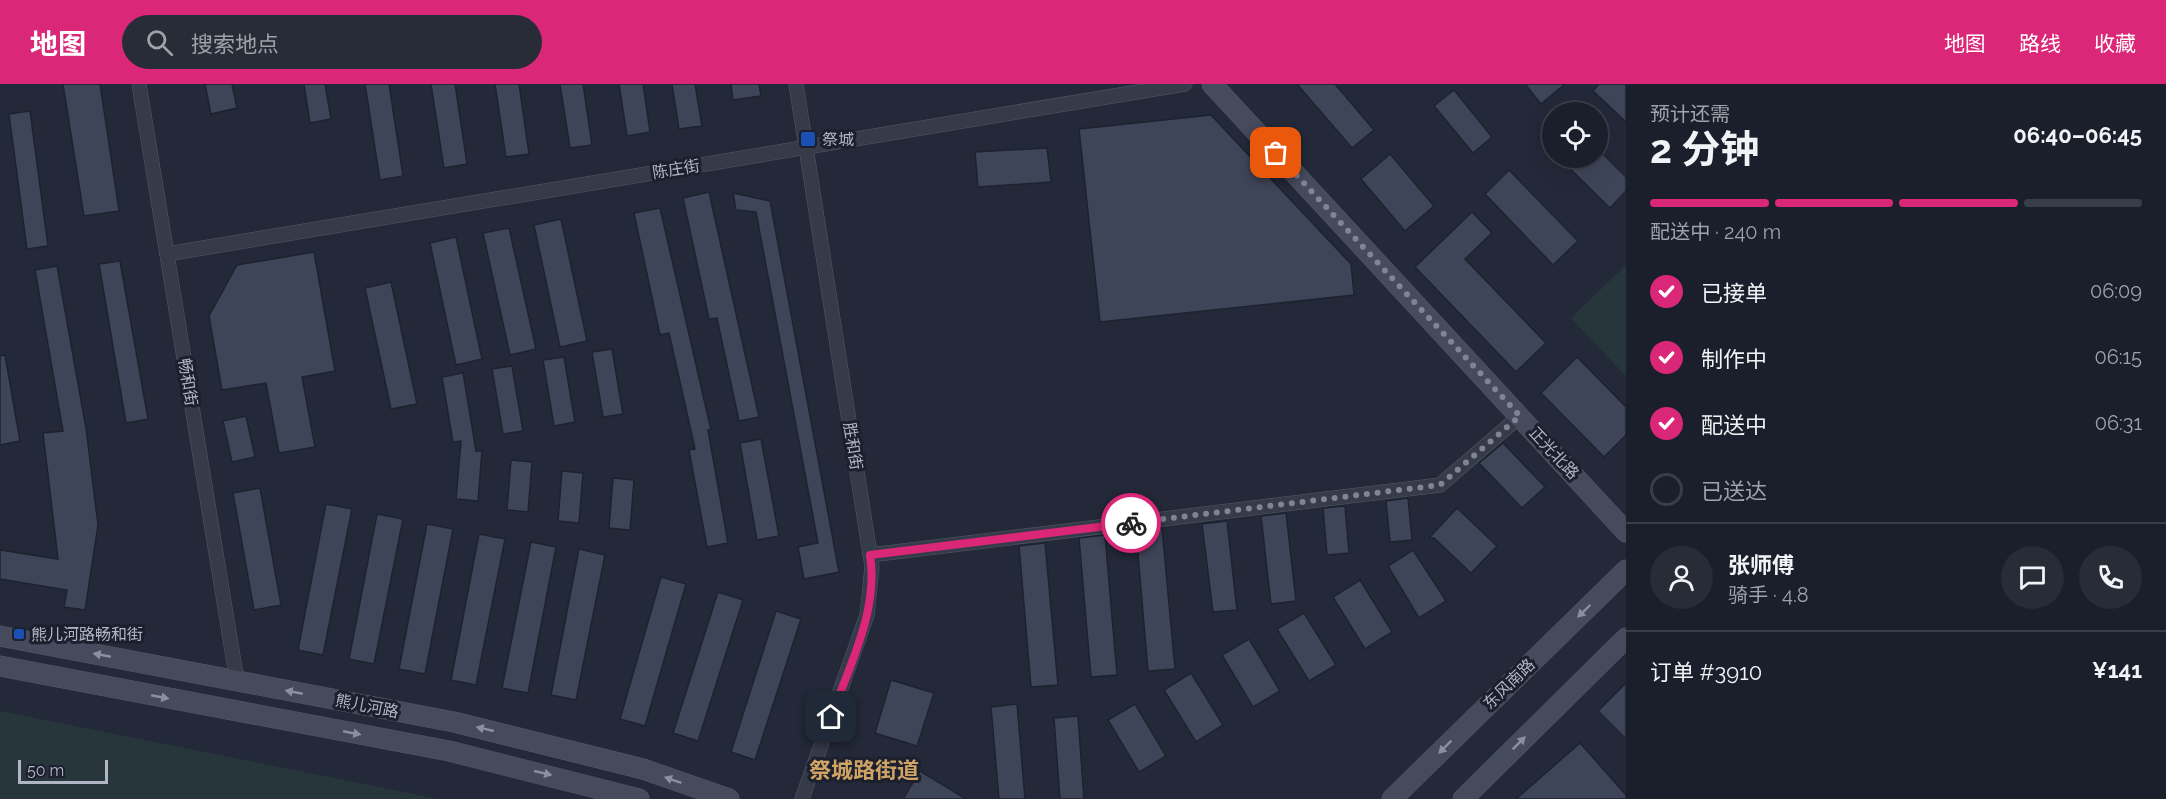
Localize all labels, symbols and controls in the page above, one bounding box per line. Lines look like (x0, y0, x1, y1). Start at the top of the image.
search box (122, 15, 542, 69)
icon: search (143, 26, 176, 59)
text: 地图 (30, 28, 86, 61)
text: 搜索地点 (191, 31, 279, 57)
text: 地图 (1944, 31, 1986, 56)
text: 路线 (2019, 31, 2061, 56)
text: 收藏 (2094, 31, 2136, 56)
map controls (1542, 102, 1608, 168)
button: locate (1542, 102, 1608, 168)
text: 预计还需 (1650, 102, 1730, 126)
text: 06:40–06:45 (2013, 122, 2142, 148)
text: 2 分钟 (1650, 126, 1759, 172)
pin (1250, 127, 1301, 178)
marker: 祭城 (799, 130, 817, 148)
place label: 祭城 (822, 130, 854, 149)
icon: bag (1259, 136, 1292, 169)
street label: 陈庄街 (651, 156, 701, 182)
text: 配送中 · 240 m (1650, 220, 1781, 244)
icon: check (1650, 275, 1683, 308)
text: 06:09 (2090, 279, 2142, 303)
text: 已接单 (1701, 280, 1767, 306)
icon: check (1650, 341, 1683, 374)
text: 06:15 (2094, 345, 2142, 369)
text: 制作中 (1701, 346, 1767, 372)
street label: 畅和街 (175, 357, 201, 407)
icon: check (1650, 407, 1683, 440)
text: 06:31 (2095, 411, 2142, 435)
text: 配送中 (1701, 412, 1767, 438)
street label: 胜和街 (840, 421, 866, 471)
street label: 正光北路 (1525, 423, 1583, 483)
text: 已送达 (1701, 478, 1767, 504)
courier (1101, 493, 1161, 553)
icon: bike (1115, 507, 1148, 540)
button: person (1650, 546, 1713, 609)
button: chat (2001, 546, 2064, 609)
button: phone (2079, 546, 2142, 609)
text: 张师傅 (1728, 552, 1794, 578)
text: 骑手 · 4.8 (1728, 583, 1809, 607)
one-way arrow (1577, 604, 1592, 618)
place label: 熊儿河路畅和街 (31, 625, 143, 644)
marker: 熊儿河路畅和街 (12, 627, 26, 641)
one-way arrow (93, 650, 112, 659)
street label: 东风南路 (1479, 655, 1539, 713)
text: ¥141 (2092, 657, 2142, 683)
text: 订单 #3910 (1650, 659, 1762, 685)
one-way arrow (284, 687, 303, 696)
street label: 熊儿河路 (334, 691, 400, 721)
pin (805, 691, 856, 742)
one-way arrow (151, 693, 170, 702)
icon: home (814, 700, 847, 733)
one-way arrow (476, 724, 494, 734)
one-way arrow (343, 729, 361, 739)
one-way arrow (1512, 737, 1526, 751)
one-way arrow (1438, 740, 1452, 754)
scale bar (18, 757, 108, 784)
district label: 祭城路街道 (809, 757, 919, 783)
text: 50 m (27, 761, 64, 780)
one-way arrow (534, 769, 552, 779)
one-way arrow (664, 774, 682, 784)

